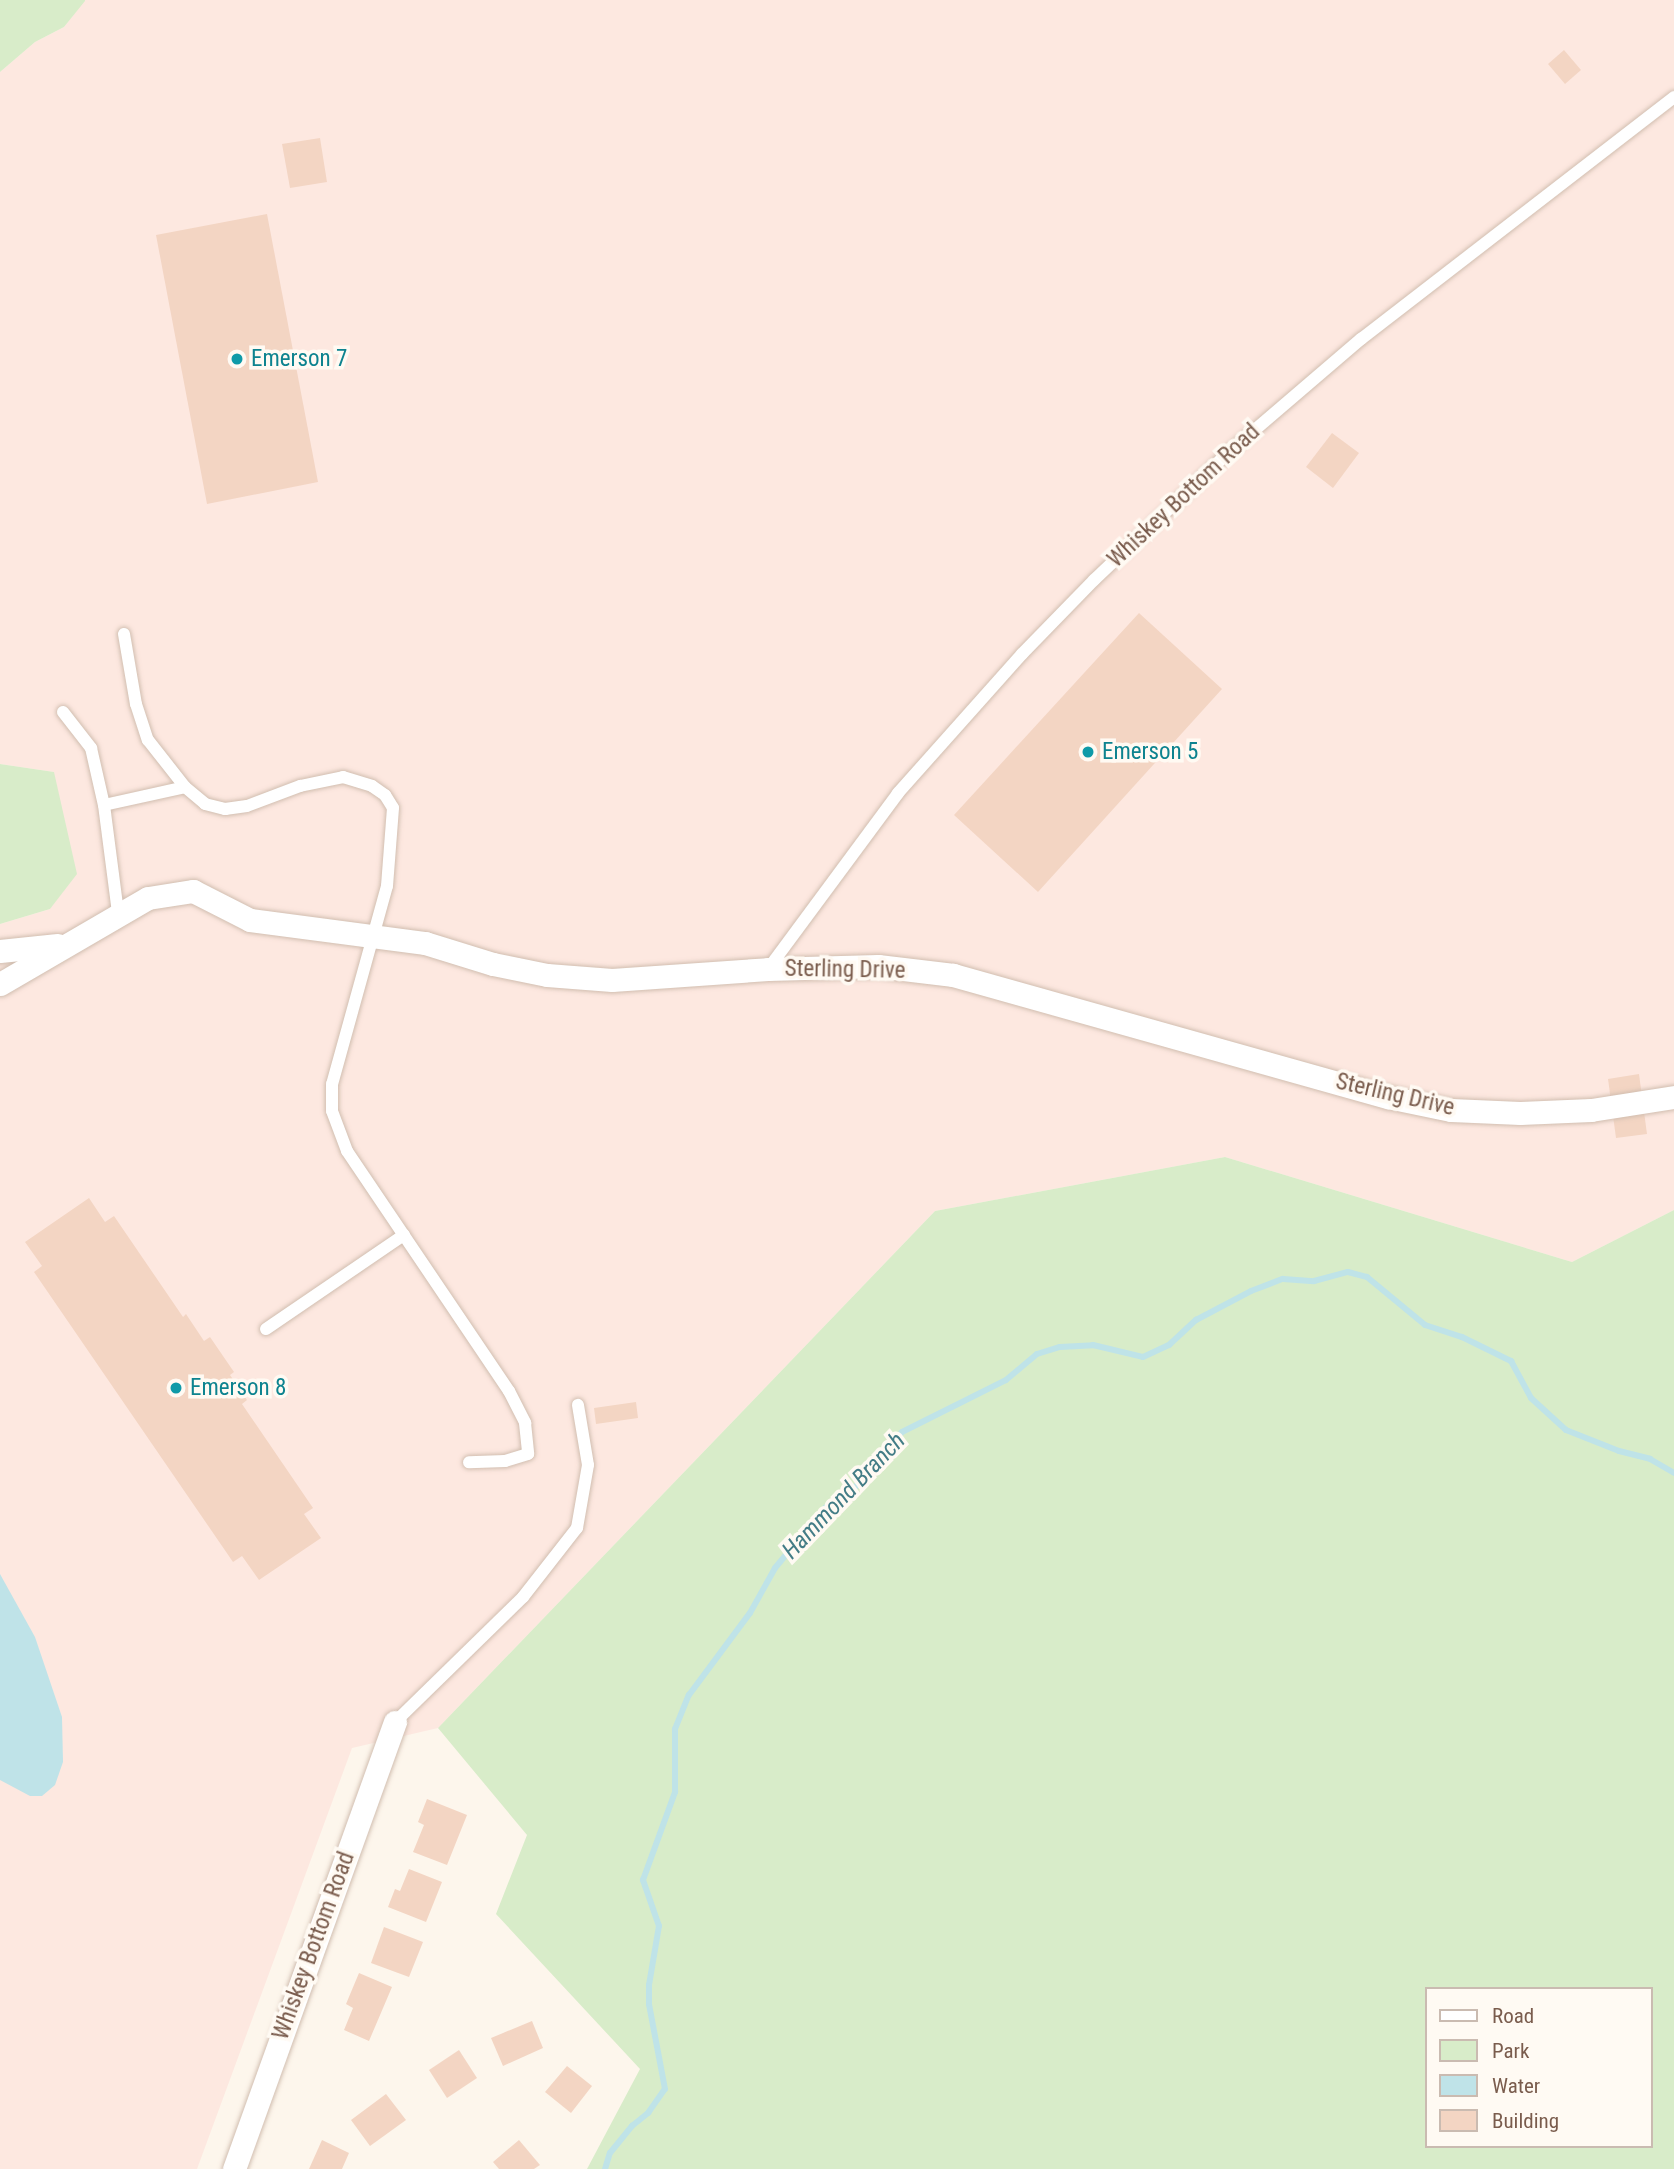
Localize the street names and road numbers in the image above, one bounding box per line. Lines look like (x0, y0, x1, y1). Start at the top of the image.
street label: Whiskey Bottom Road (1102, 418, 1266, 574)
street label: Sterling Drive (784, 955, 906, 985)
street label: Sterling Drive (1333, 1068, 1457, 1122)
street label: Whiskey Bottom Road (267, 1848, 361, 2044)

